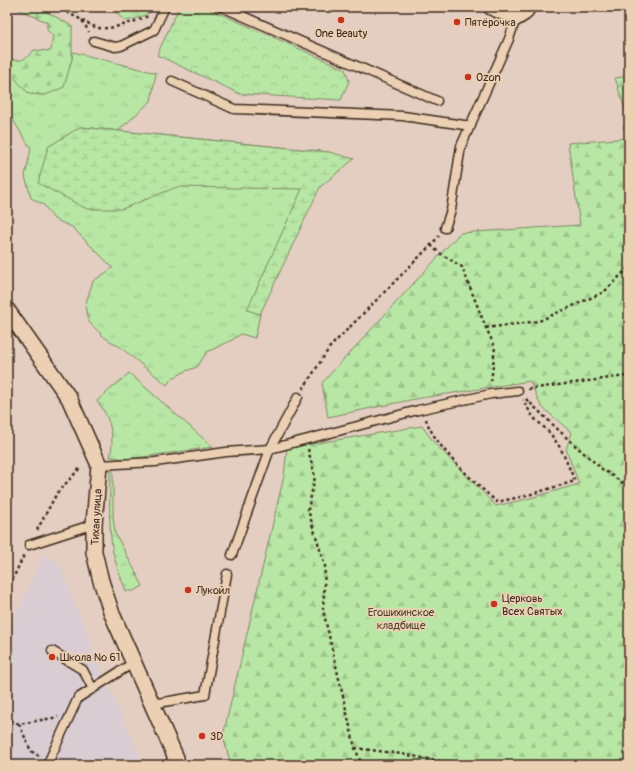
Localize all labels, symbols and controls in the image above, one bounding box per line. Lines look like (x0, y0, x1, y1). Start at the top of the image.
marker: One Beauty (336, 15, 346, 25)
place label: Пятёрочка (465, 16, 516, 29)
marker: Пятёрочка (452, 17, 462, 27)
place label: One Beauty (315, 27, 367, 40)
place label: Ozon (476, 71, 501, 84)
marker: Ozon (463, 72, 473, 82)
street label: Тихая улица (89, 488, 104, 546)
place label: Лукойл (195, 584, 230, 597)
marker: Лукойл (183, 585, 193, 595)
place label: Церковь Всех Святых (502, 592, 563, 618)
marker: Церковь Всех Святых (489, 599, 499, 609)
park label: Егошихинское кладбище (368, 606, 435, 632)
place label: Школа № 61 (60, 651, 120, 664)
marker: Школа № 61 (47, 652, 57, 662)
place label: 3D (210, 730, 223, 743)
marker: 3D (197, 731, 207, 741)

